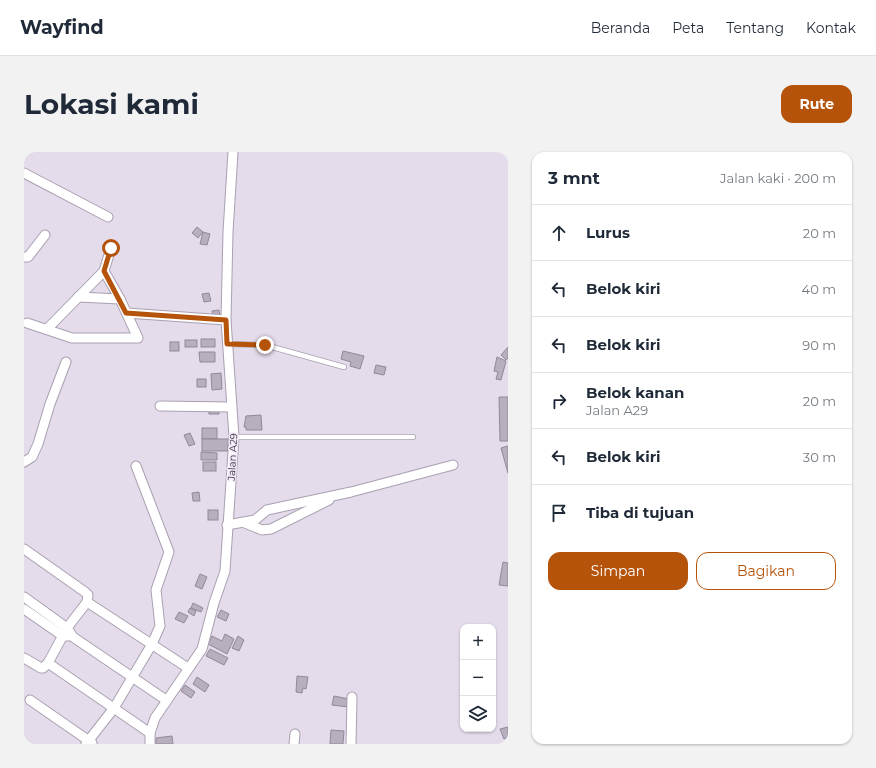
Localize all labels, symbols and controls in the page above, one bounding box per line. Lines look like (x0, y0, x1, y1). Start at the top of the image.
text: Wayfind (20, 16, 104, 39)
text: Beranda (591, 19, 650, 37)
text: Peta (672, 19, 704, 37)
text: Tentang (726, 19, 784, 37)
text: Kontak (806, 19, 856, 37)
button: Rute (781, 85, 852, 123)
text: Lokasi kami (24, 87, 199, 121)
text: 3 mnt (548, 168, 600, 188)
text: Jalan kaki · 200 m (720, 170, 836, 186)
icon: ahead (548, 222, 570, 244)
text: Lurus (586, 223, 630, 242)
text: 20 m (803, 225, 836, 241)
route start (102, 239, 120, 257)
icon: left (548, 278, 570, 300)
text: Belok kiri (586, 279, 661, 298)
text: 40 m (802, 281, 836, 297)
icon: left (548, 334, 570, 356)
text: Belok kiri (586, 335, 661, 354)
route end (256, 336, 274, 354)
text: 90 m (802, 337, 836, 353)
text: Belok kanan (586, 383, 684, 402)
icon: right (548, 390, 570, 412)
text: 20 m (803, 393, 836, 409)
text: Jalan A29 (586, 402, 648, 418)
street label: Jalan A29 (225, 433, 240, 482)
icon: left (548, 446, 570, 468)
text: Belok kiri (586, 447, 661, 466)
text: 30 m (803, 449, 836, 465)
icon: arrive (548, 502, 570, 524)
text: Tiba di tujuan (586, 503, 694, 522)
button: Simpan (548, 552, 688, 590)
button: Bagikan (696, 552, 836, 590)
map controls (460, 624, 496, 732)
button: + (460, 624, 496, 660)
button: − (460, 660, 496, 696)
button: layers (460, 696, 496, 732)

